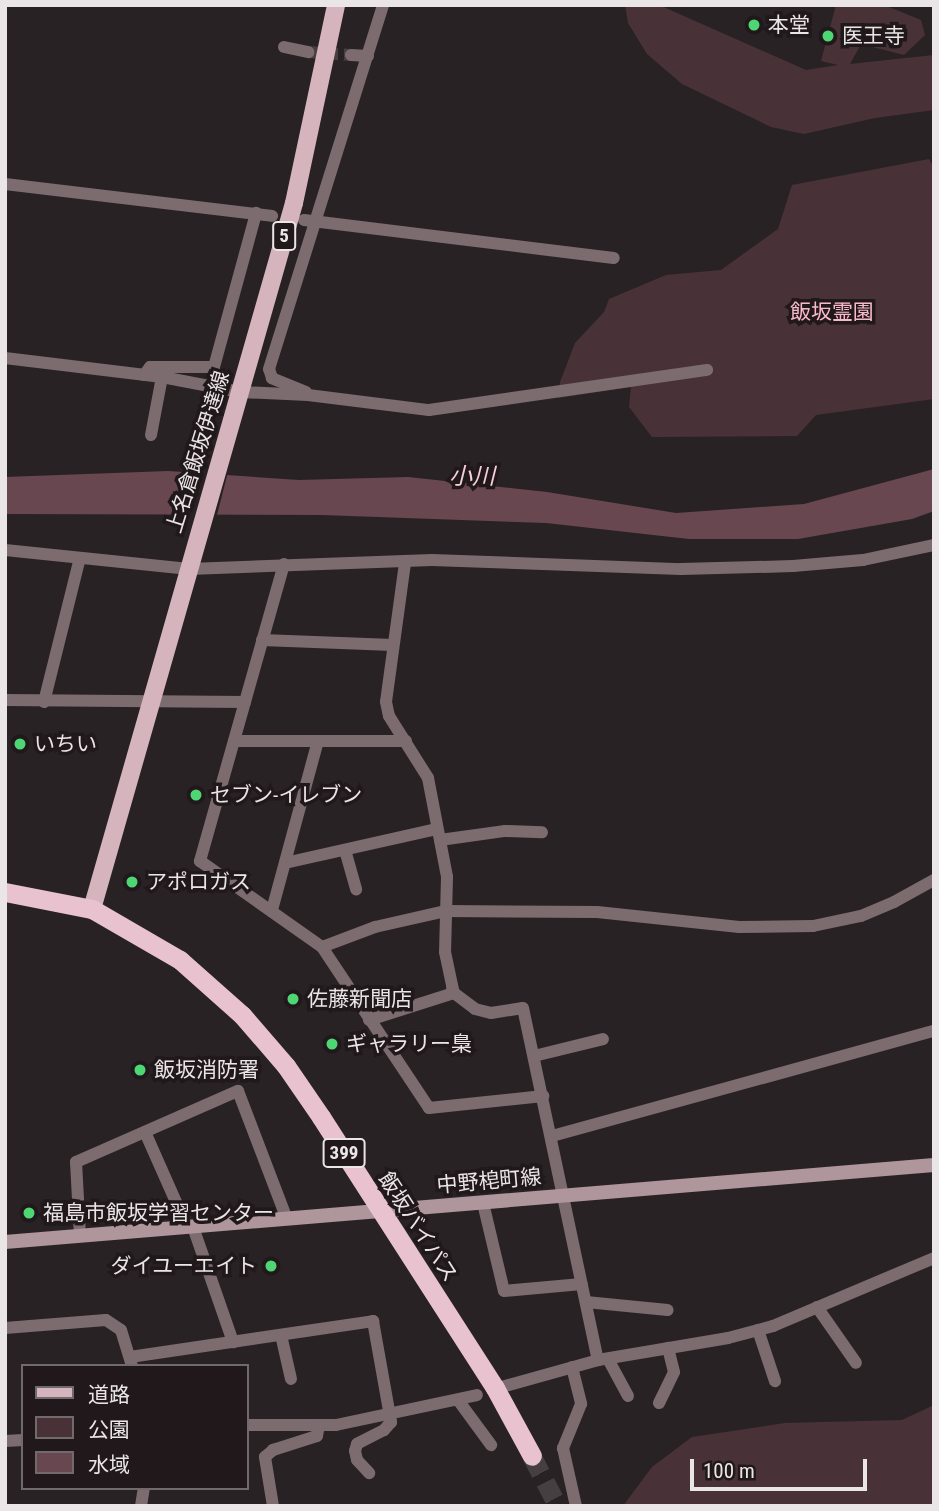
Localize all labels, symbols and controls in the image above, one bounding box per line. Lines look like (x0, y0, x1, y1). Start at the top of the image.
place label: 本堂 (768, 12, 810, 38)
marker: 本堂 (746, 17, 762, 33)
place label: 医王寺 (842, 23, 905, 49)
marker: 医王寺 (820, 28, 836, 44)
road number: 5 (272, 220, 296, 252)
park label: 飯坂霊園 (790, 299, 874, 325)
street label: 上名倉飯坂伊達線 (161, 368, 235, 536)
water label: 小川 (449, 463, 495, 491)
place label: いちい (34, 731, 97, 757)
marker: いちい (12, 736, 28, 752)
place label: セブン-イレブン (210, 782, 362, 808)
marker: セブン-イレブン (188, 787, 204, 803)
place label: アポロガス (146, 869, 251, 895)
marker: アポロガス (124, 874, 140, 890)
place label: 佐藤新聞店 (307, 986, 412, 1012)
marker: 佐藤新聞店 (285, 991, 301, 1007)
place label: ギャラリー梟 (346, 1031, 472, 1057)
marker: ギャラリー梟 (324, 1036, 340, 1052)
place label: 飯坂消防署 (154, 1057, 259, 1083)
marker: 飯坂消防署 (132, 1062, 148, 1078)
road number: 399 (321, 1138, 367, 1168)
street label: 中野梍町線 (436, 1164, 542, 1198)
street label: 飯坂バイパス (373, 1167, 463, 1287)
place label: 福島市飯坂学習センター (43, 1200, 274, 1226)
marker: 福島市飯坂学習センター (21, 1205, 37, 1221)
place label: ダイユーエイト (110, 1253, 257, 1279)
marker: ダイユーエイト (263, 1258, 279, 1274)
legend (21, 1364, 248, 1490)
text: 道路 (88, 1383, 130, 1407)
text: 公園 (88, 1418, 130, 1442)
scale bar (694, 1444, 871, 1488)
text: 水域 (88, 1453, 130, 1477)
text: 100 m (703, 1459, 755, 1483)

